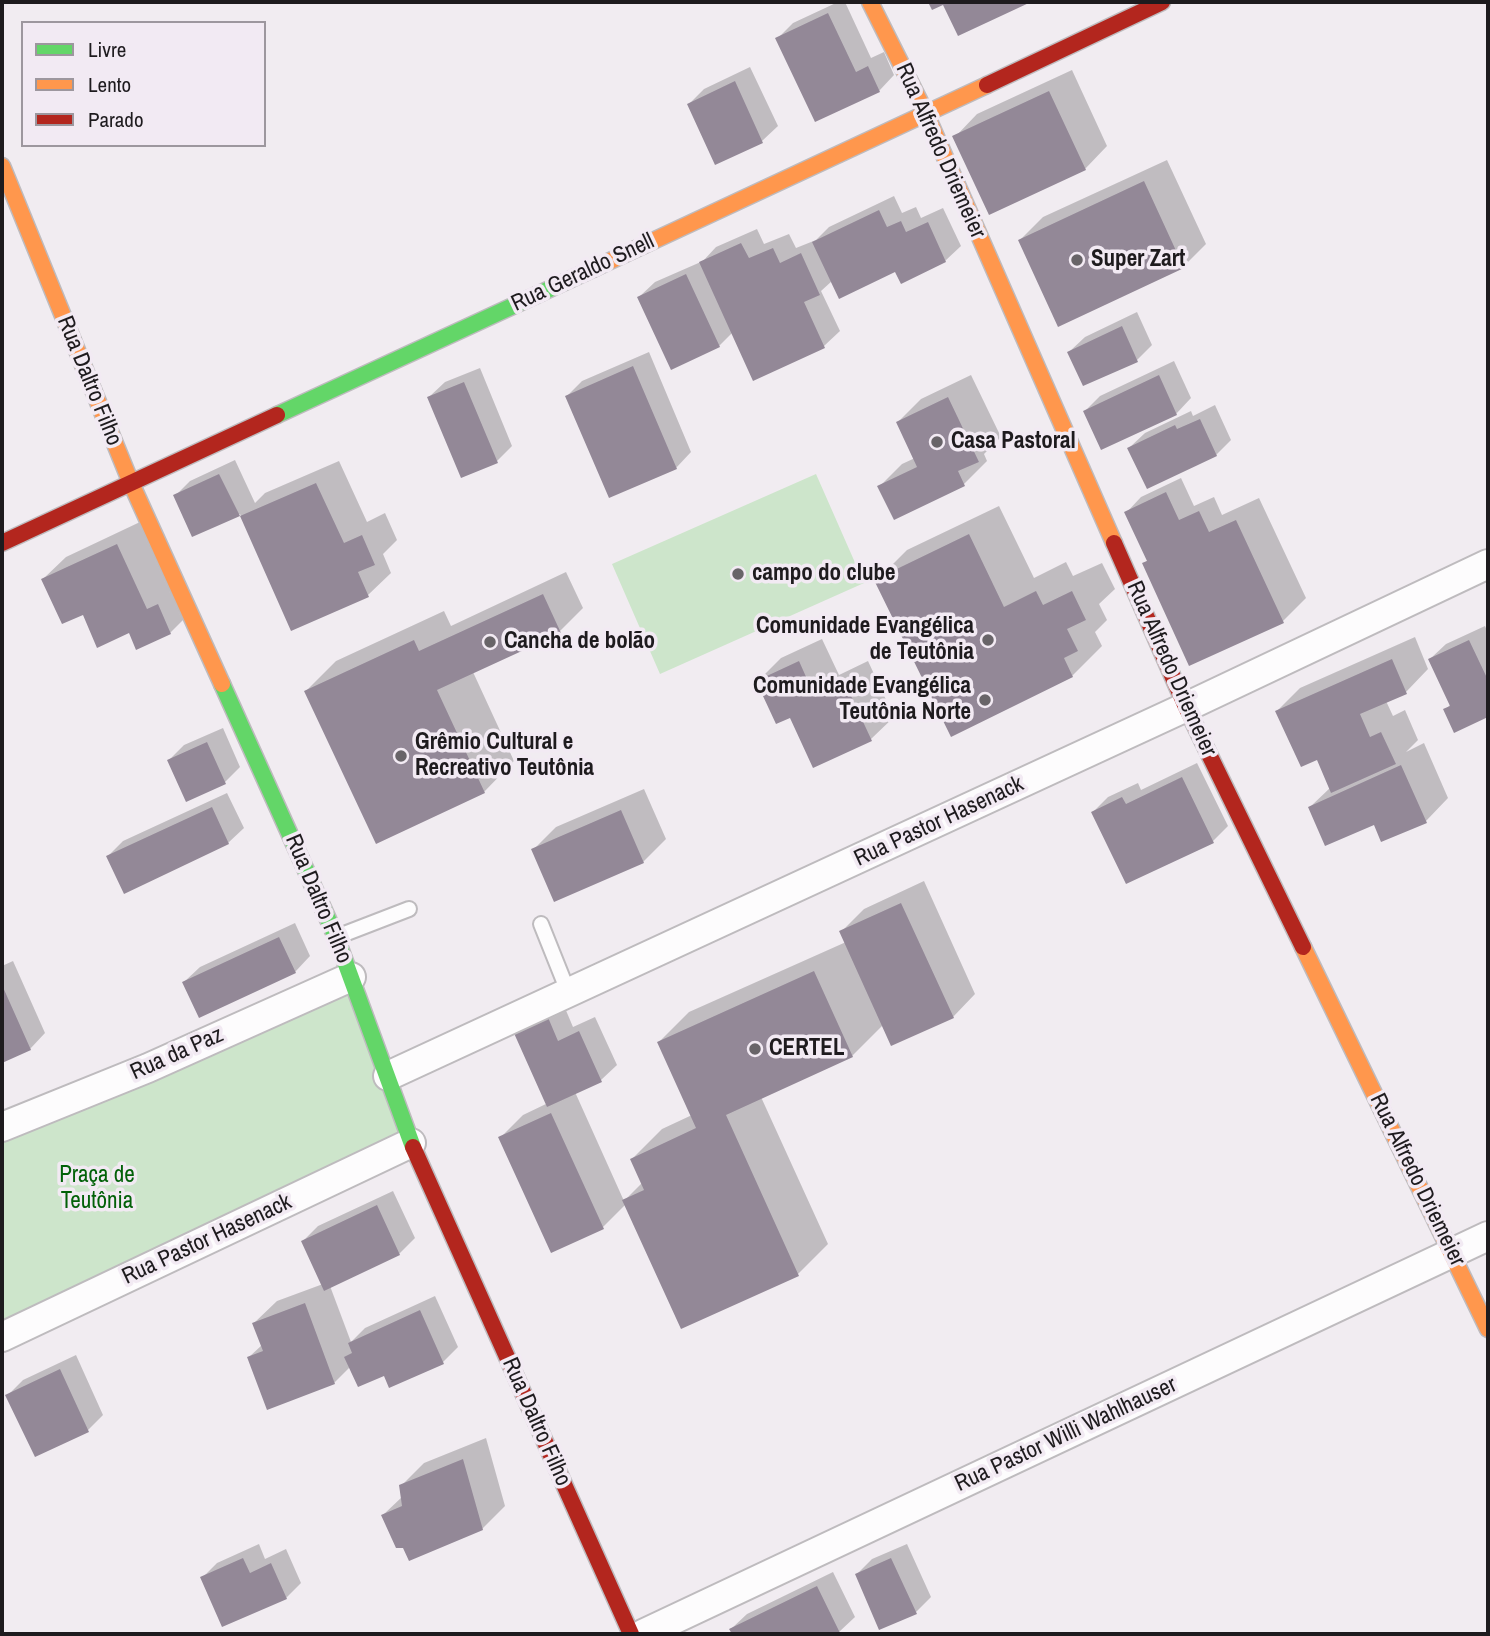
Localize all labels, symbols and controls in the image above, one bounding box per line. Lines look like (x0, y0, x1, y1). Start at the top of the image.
legend (21, 21, 266, 147)
text: Livre (88, 35, 126, 64)
street label: Rua Alfredo Driemeier (889, 59, 991, 243)
text: Lento (88, 70, 131, 99)
text: Parado (88, 105, 144, 134)
street label: Rua Geraldo Snell (507, 228, 659, 318)
place label: Super Zart (1091, 246, 1185, 274)
marker: Super Zart (1069, 252, 1085, 268)
street label: Rua Daltro Filho (50, 312, 128, 450)
place label: Casa Pastoral (951, 428, 1076, 456)
marker: Casa Pastoral (929, 434, 945, 450)
place label: campo do clube (752, 560, 896, 588)
marker: campo do clube (730, 566, 746, 582)
street label: Rua Alfredo Driemeier (1120, 577, 1222, 761)
place label: Comunidade Evangélica de Teutônia (756, 613, 974, 667)
place label: Cancha de bolão (504, 628, 655, 656)
marker: Comunidade Evangélica de Teutônia (980, 632, 996, 648)
marker: Cancha de bolão (482, 634, 498, 650)
place label: Comunidade Evangélica Teutônia Norte (753, 673, 971, 727)
marker: Comunidade Evangélica Teutônia Norte (977, 692, 993, 708)
place label: Grêmio Cultural e Recreativo Teutônia (415, 729, 594, 783)
marker: Grêmio Cultural e Recreativo Teutônia (393, 748, 409, 764)
street label: Rua Pastor Hasenack (850, 771, 1028, 873)
street label: Rua Daltro Filho (278, 830, 358, 968)
street label: Rua da Paz (126, 1021, 228, 1087)
place label: CERTEL (769, 1035, 844, 1063)
marker: CERTEL (747, 1041, 763, 1057)
street label: Rua Alfredo Driemeier (1363, 1089, 1471, 1271)
park label: Praça de Teutônia (59, 1162, 135, 1216)
street label: Rua Pastor Hasenack (118, 1189, 296, 1291)
street label: Rua Daltro Filho (495, 1354, 577, 1490)
street label: Rua Pastor Willi Wahlhauser (951, 1371, 1181, 1499)

